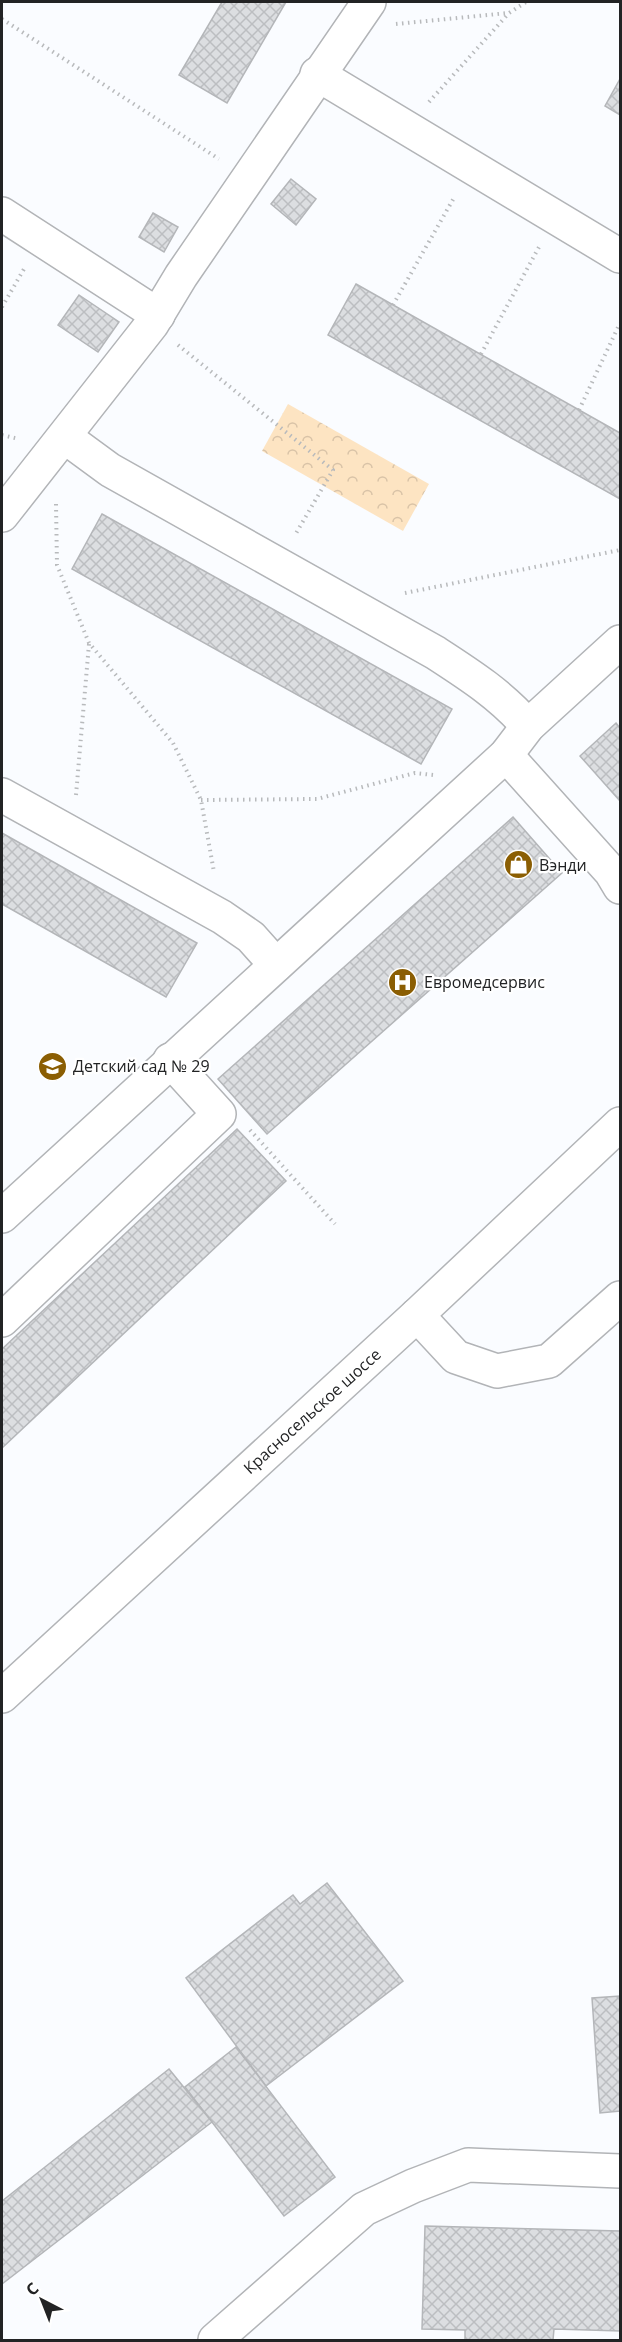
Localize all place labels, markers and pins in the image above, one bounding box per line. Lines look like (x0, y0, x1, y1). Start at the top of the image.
shop icon: Вэнди (502, 849, 534, 881)
place label: Вэнди (539, 854, 587, 876)
hospital icon: Евромедсервис (387, 966, 419, 998)
place label: Евромедсервис (424, 971, 545, 993)
school or university icon: Детский сад № 29 (36, 1050, 68, 1082)
place label: Детский сад № 29 (73, 1055, 210, 1077)

